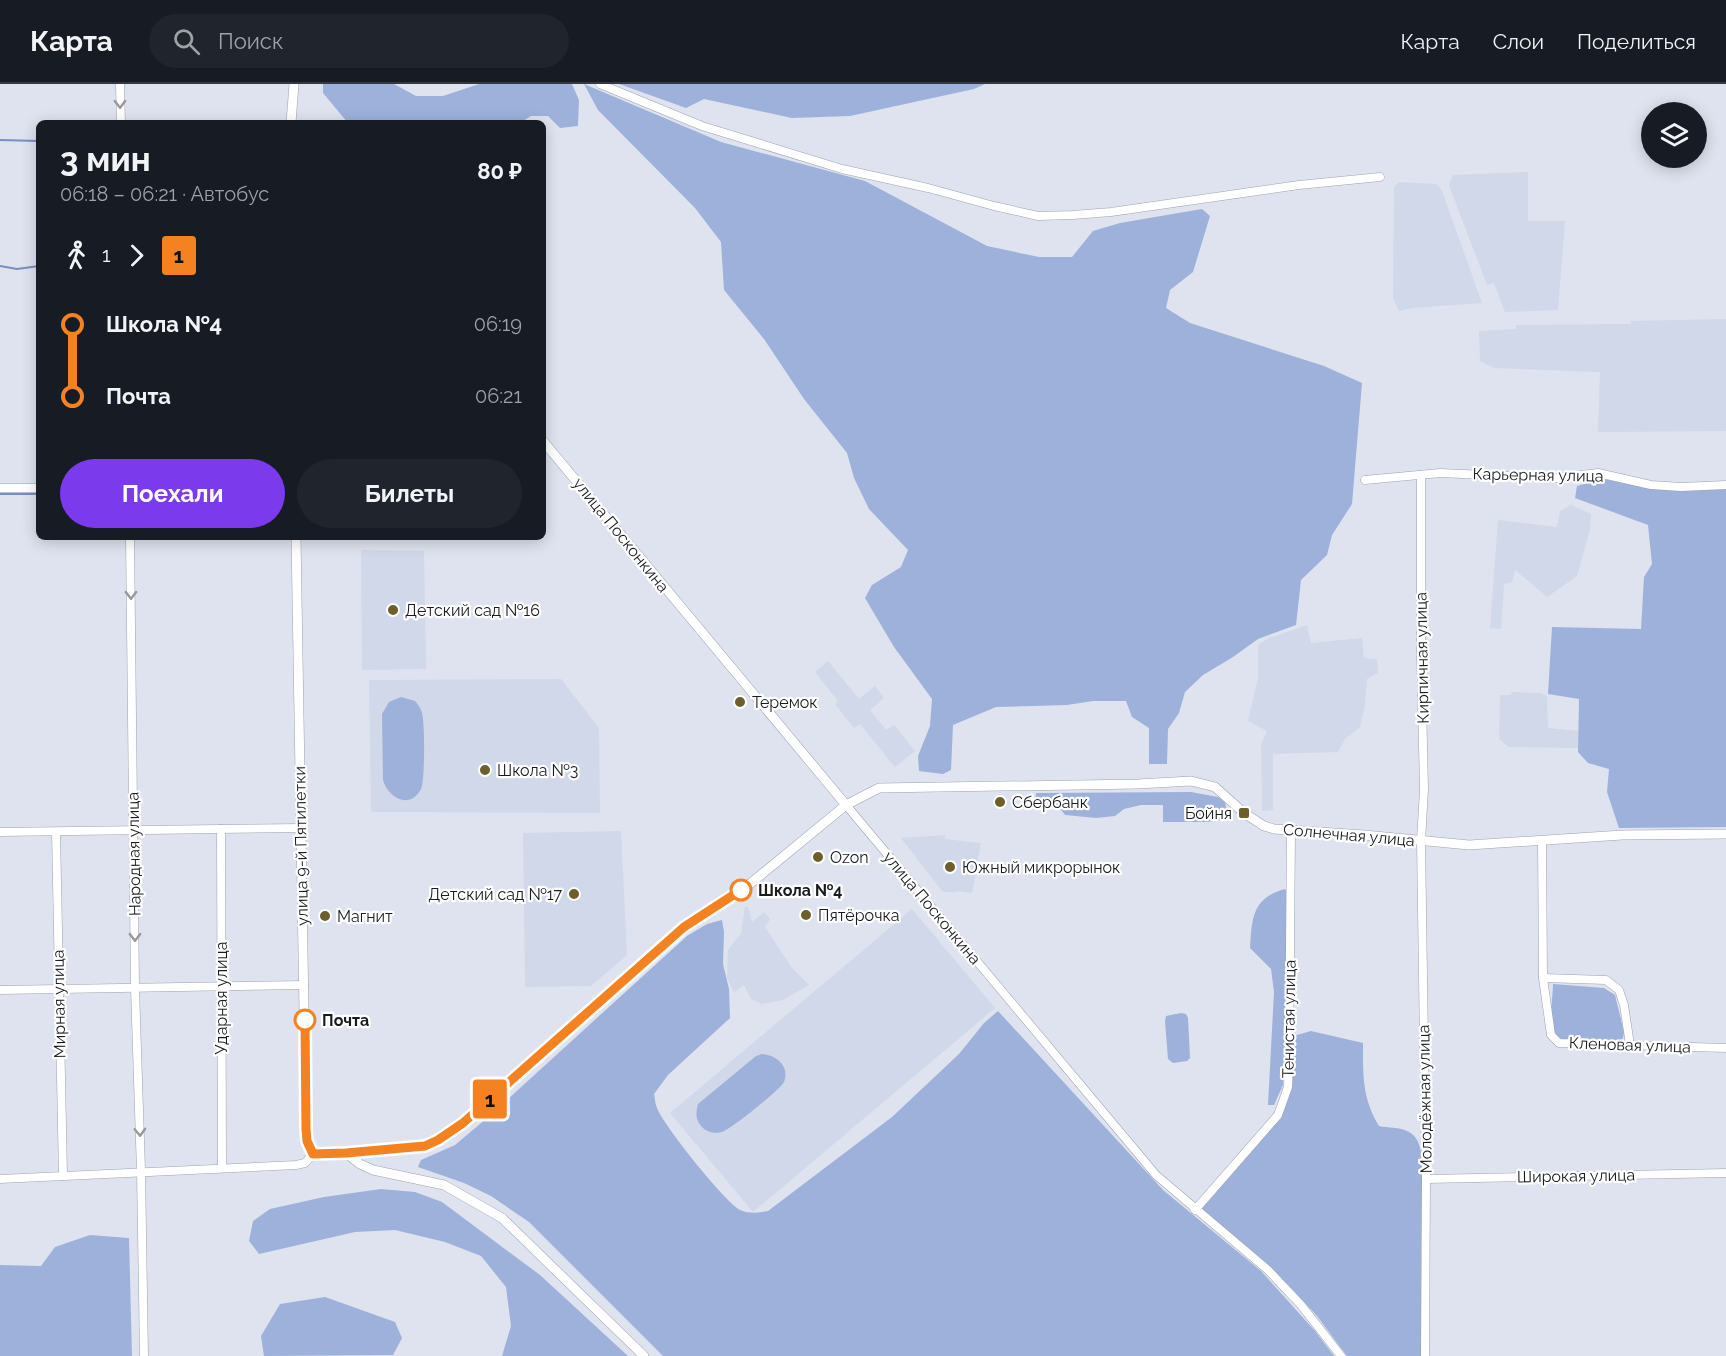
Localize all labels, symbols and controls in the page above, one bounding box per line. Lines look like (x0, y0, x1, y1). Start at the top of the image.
search box (149, 14, 569, 68)
text: Карта (30, 25, 113, 58)
icon: search (170, 25, 203, 58)
text: Поиск (218, 28, 283, 54)
text: Карта (1401, 29, 1460, 54)
text: Слои (1493, 29, 1544, 54)
text: Поделиться (1577, 29, 1696, 54)
one-way arrow (114, 99, 127, 108)
map controls (1641, 102, 1707, 168)
button: layers (1641, 102, 1707, 168)
text: 3 мин (60, 140, 151, 179)
text: 80 ₽ (477, 158, 522, 184)
text: 06:18 – 06:21 · Автобус (60, 182, 269, 206)
icon: walk (60, 239, 93, 272)
icon: forward (120, 239, 153, 272)
text: 1 (102, 243, 111, 267)
text: 1 (174, 243, 184, 268)
text: Школа №4 (106, 311, 222, 337)
text: 06:19 (474, 312, 522, 336)
text: Почта (106, 383, 171, 409)
text: 06:21 (475, 384, 522, 408)
button: Поехали (60, 459, 285, 528)
button: Билеты (297, 459, 522, 528)
street label: Карьерная улица (1472, 464, 1604, 486)
street label: улица Посконкина (569, 474, 673, 596)
one-way arrow (125, 591, 137, 600)
street label: Кирпичная улица (1411, 592, 1433, 724)
place label: Детский сад №16 (405, 601, 540, 620)
marker: Детский сад №16 (386, 603, 400, 617)
place label: Теремок (752, 693, 818, 712)
marker: Теремок (733, 695, 747, 709)
place label: Школа №3 (497, 761, 578, 780)
marker: Школа №3 (478, 763, 492, 777)
street label: улица 9-й Пятилетки (290, 766, 312, 926)
street label: Народная улица (123, 792, 145, 916)
place label: Сбербанк (1012, 793, 1088, 812)
marker: Сбербанк (993, 795, 1007, 809)
place label: Бойня (1185, 804, 1232, 823)
marker: Бойня (1237, 806, 1251, 820)
street label: Солнечная улица (1283, 820, 1415, 850)
place label: Ozon (830, 848, 869, 867)
street label: улица Посконкина (879, 848, 985, 968)
marker: Ozon (811, 850, 825, 864)
place label: Южный микрорынок (962, 858, 1120, 877)
marker: Южный микрорынок (943, 860, 957, 874)
marker: Школа №4 (730, 879, 752, 901)
place label: Школа №4 (758, 881, 843, 900)
place label: Детский сад №17 (428, 885, 562, 904)
marker: Детский сад №17 (567, 887, 581, 901)
place label: Пятёрочка (818, 906, 899, 925)
place label: Магнит (337, 907, 393, 926)
marker: Пятёрочка (799, 908, 813, 922)
marker: Магнит (318, 909, 332, 923)
one-way arrow (129, 933, 141, 942)
street label: Ударная улица (212, 942, 231, 1054)
street label: Мирная улица (49, 950, 69, 1058)
street label: Тенистая улица (1278, 960, 1300, 1078)
marker: Почта (294, 1009, 316, 1031)
place label: Почта (322, 1011, 369, 1030)
street label: Молодёжная улица (1414, 1025, 1436, 1173)
street label: Кленовая улица (1569, 1033, 1691, 1057)
line badge: 1 (470, 1080, 510, 1118)
text: 1 (485, 1087, 495, 1112)
one-way arrow (134, 1128, 146, 1137)
street label: Широкая улица (1517, 1165, 1635, 1187)

